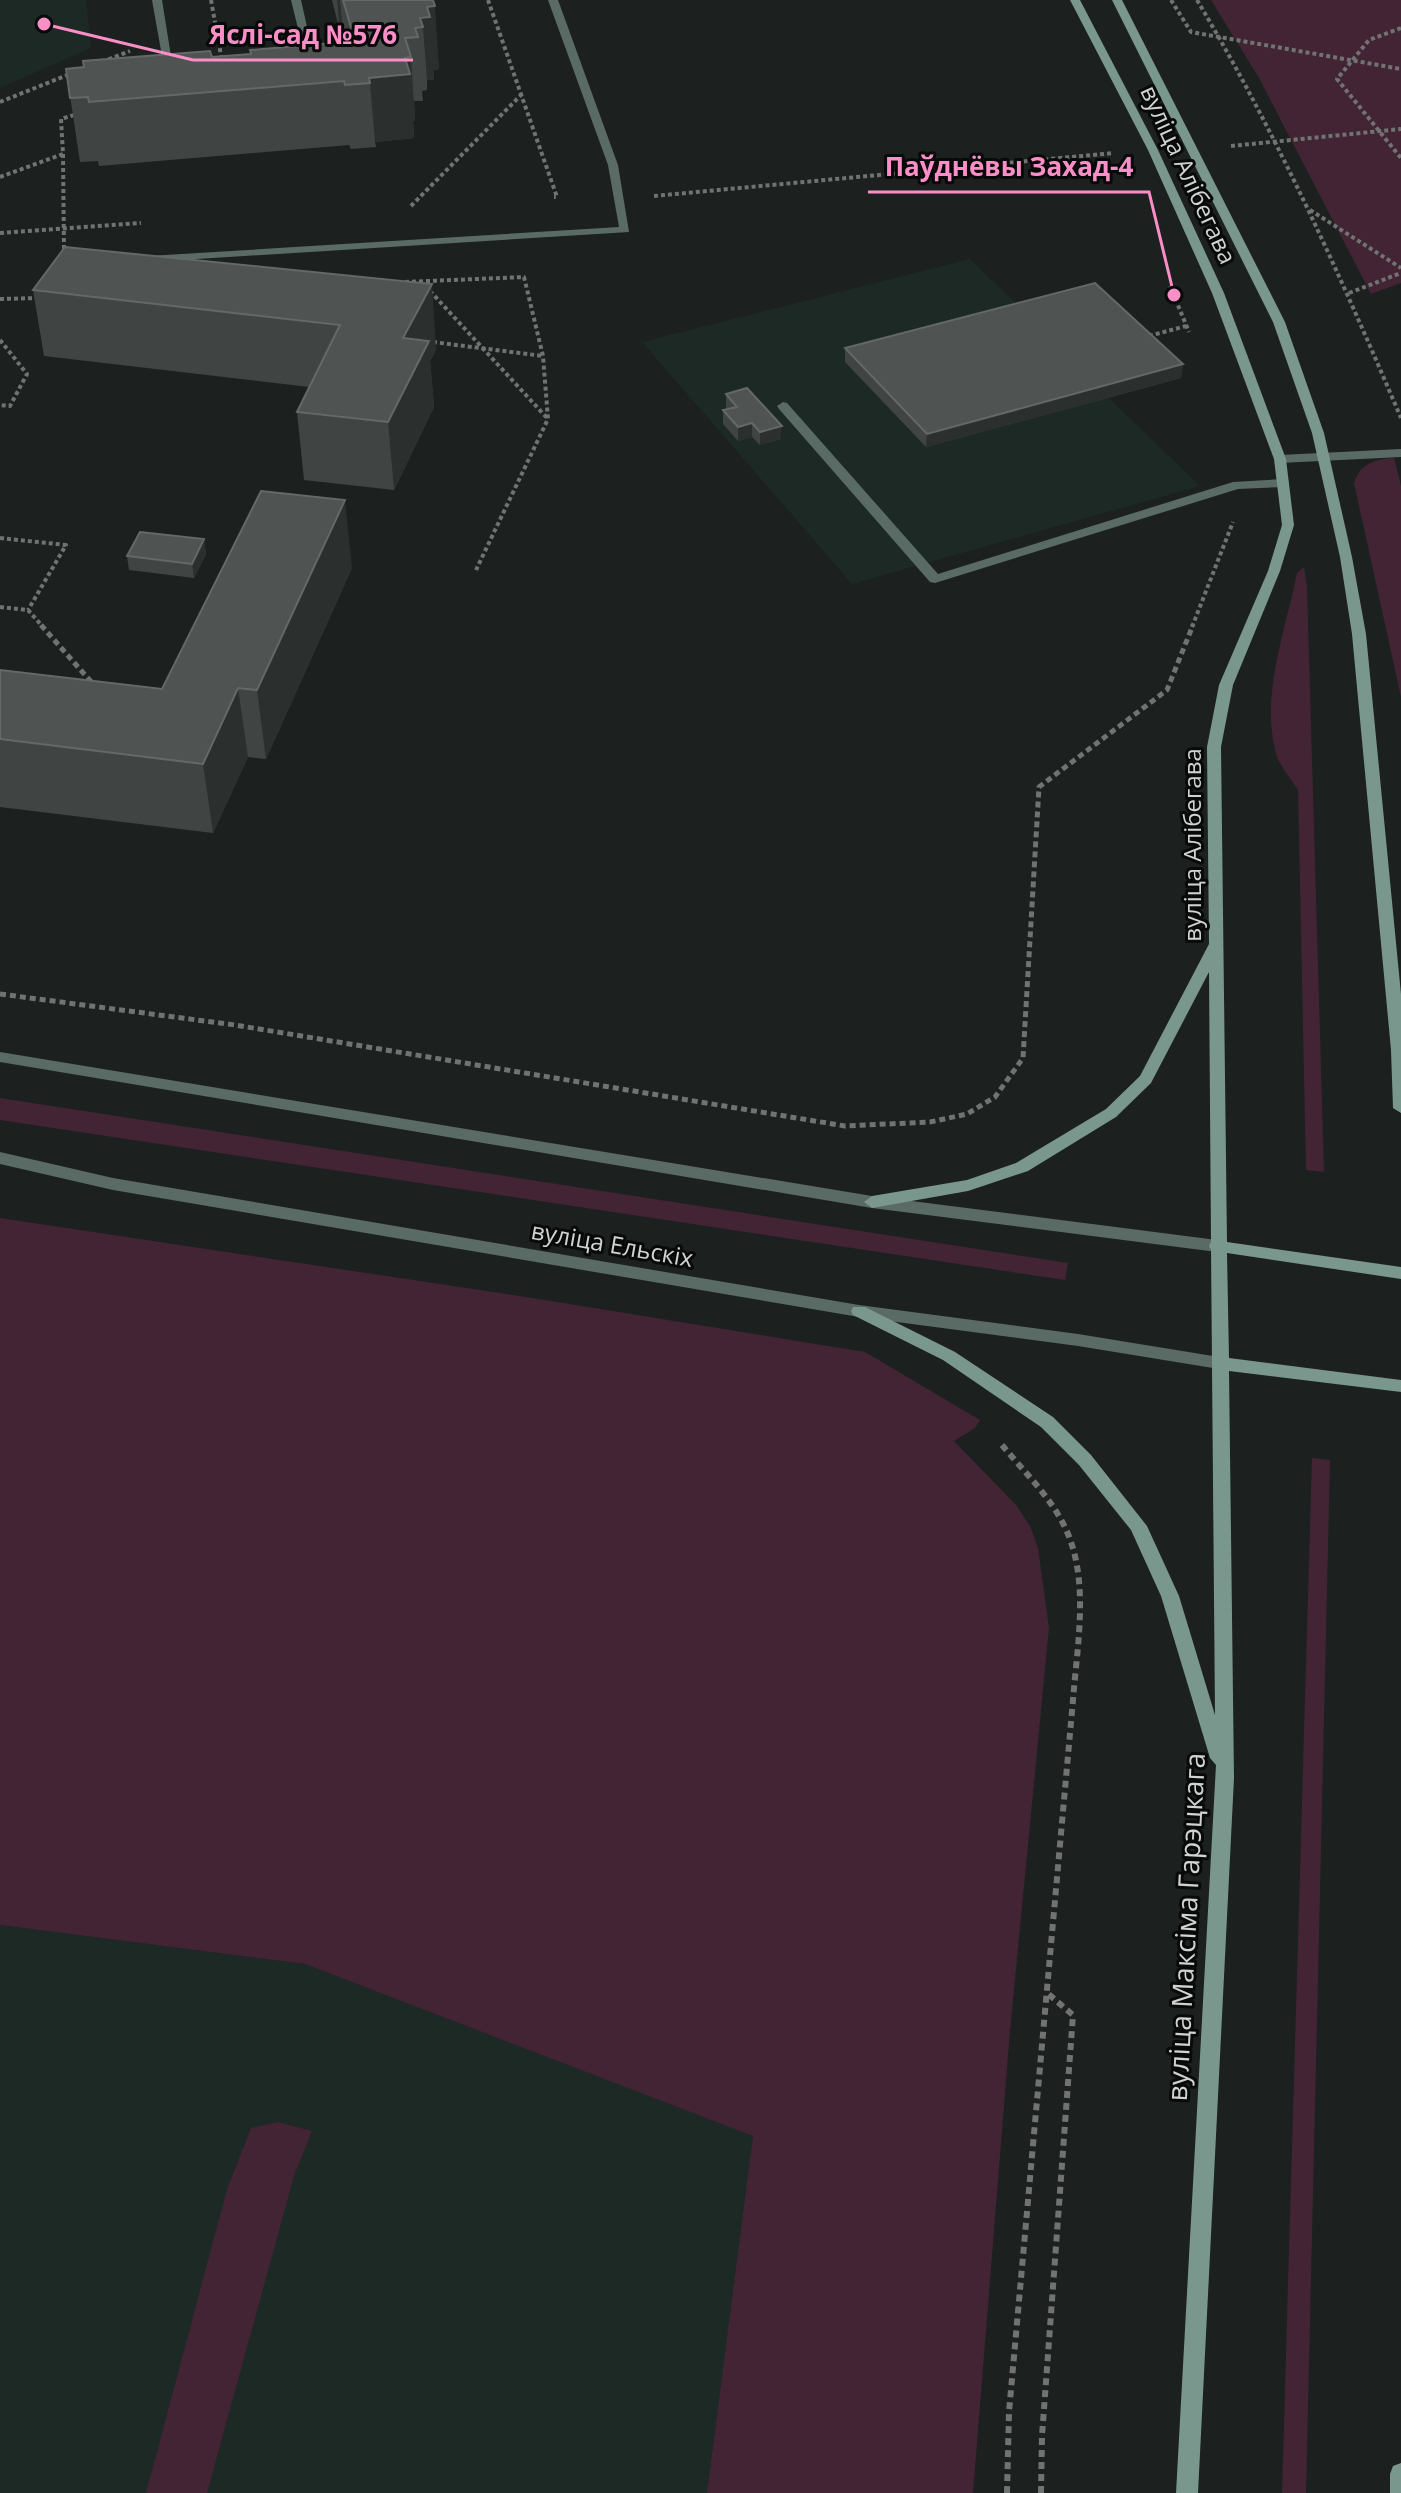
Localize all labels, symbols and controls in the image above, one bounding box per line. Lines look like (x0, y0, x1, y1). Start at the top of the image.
callout: Яслі-сад №576 (193, 10, 413, 60)
text: Яслі-сад №576 (208, 16, 397, 52)
street label: вуліца Алібегава (1133, 80, 1245, 269)
callout: Паўднёвы Захад-4 (868, 142, 1149, 192)
text: Паўднёвы Захад-4 (885, 148, 1133, 184)
street label: вуліца Алібегава (1175, 748, 1208, 942)
street label: вуліца Ельскіх (529, 1213, 696, 1274)
street label: вуліца Максіма Гарэцкага (1157, 1752, 1213, 2102)

